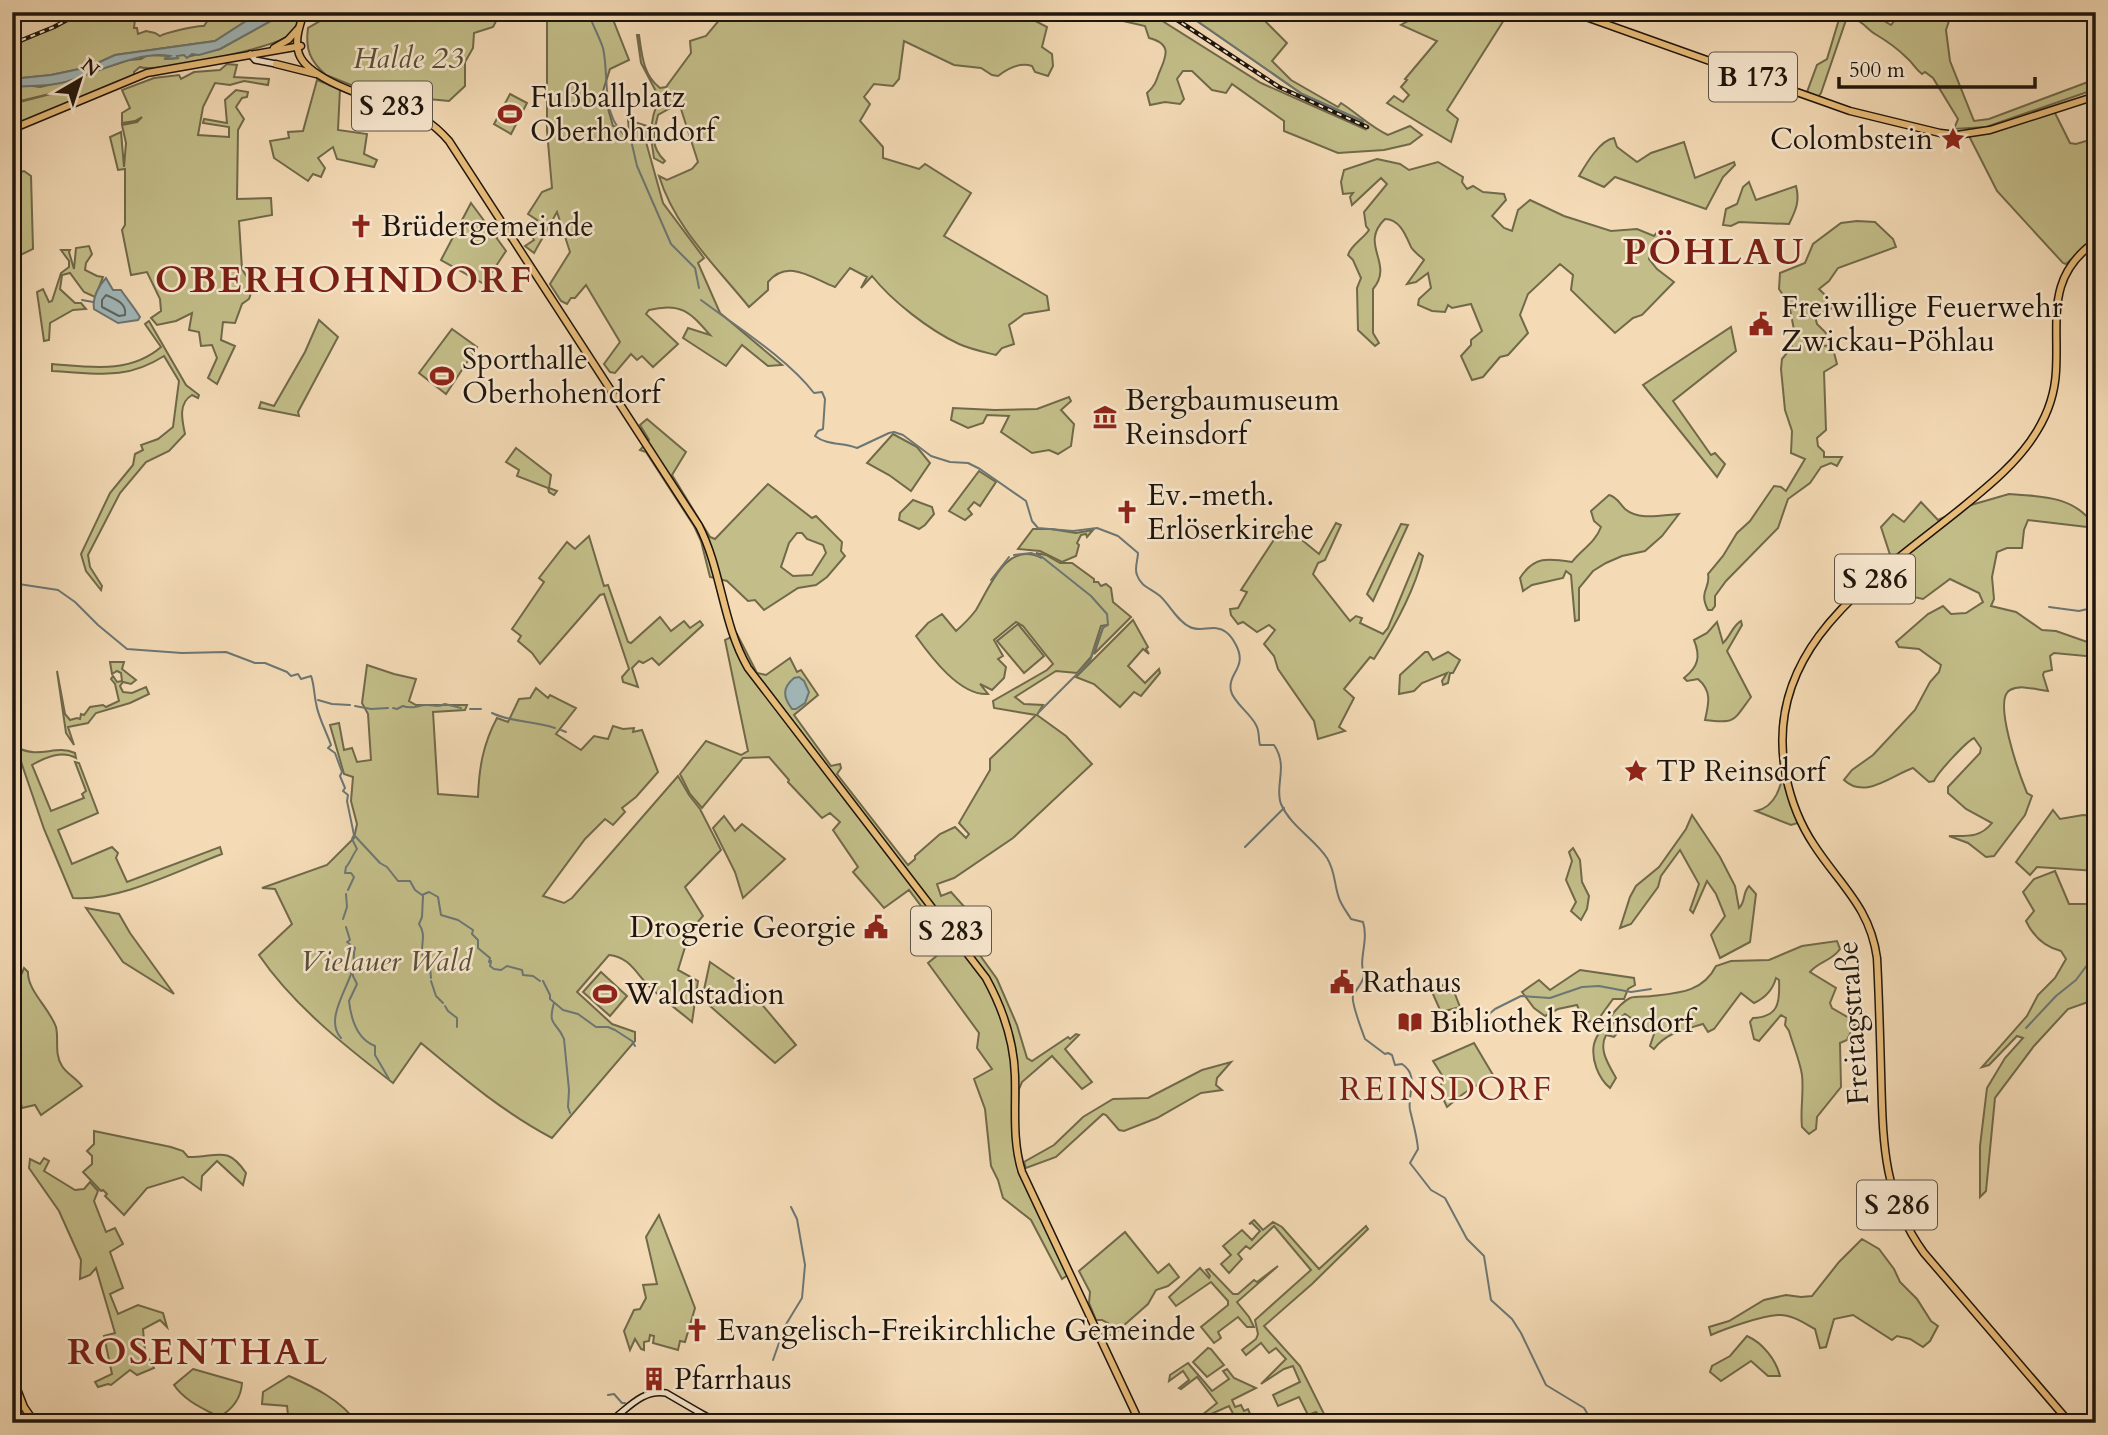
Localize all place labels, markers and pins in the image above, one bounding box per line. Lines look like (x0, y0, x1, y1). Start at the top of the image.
place label: Fußballplatz Oberhohndorf (530, 77, 720, 152)
sports icon: Fußballplatz Oberhohndorf (496, 100, 524, 128)
place label: Colombstein (1770, 119, 1933, 160)
place icon: Colombstein (1939, 125, 1967, 153)
place label: Brüdergemeinde (381, 206, 594, 247)
church icon: Brüdergemeinde (347, 212, 375, 240)
place label: Freiwillige Feuerwehr Zwickau-Pöhlau (1781, 287, 2063, 362)
public building icon: Freiwillige Feuerwehr Zwickau-Pöhlau (1747, 310, 1775, 338)
place label: Sporthalle Oberhohendorf (462, 339, 666, 414)
sports icon: Sporthalle Oberhohendorf (428, 362, 456, 390)
place label: Bergbaumuseum Reinsdorf (1125, 380, 1340, 455)
museum icon: Bergbaumuseum Reinsdorf (1091, 403, 1119, 431)
place label: Ev.-meth. Erlöserkirche (1147, 475, 1314, 550)
church icon: Ev.-meth. Erlöserkirche (1113, 498, 1141, 526)
place label: TP Reinsdorf (1656, 751, 1831, 792)
place icon: TP Reinsdorf (1622, 757, 1650, 785)
place label: Drogerie Georgie (630, 907, 856, 948)
public building icon: Drogerie Georgie (862, 913, 890, 941)
place label: Rathaus (1362, 962, 1461, 1003)
public building icon: Rathaus (1328, 968, 1356, 996)
place label: Waldstadion (624, 974, 785, 1015)
sports icon: Waldstadion (591, 980, 619, 1008)
place label: Bibliothek Reinsdorf (1430, 1002, 1698, 1043)
library icon: Bibliothek Reinsdorf (1396, 1008, 1424, 1036)
place label: Evangelisch-Freikirchliche Gemeinde (717, 1310, 1196, 1351)
church icon: Evangelisch-Freikirchliche Gemeinde (683, 1316, 711, 1344)
place label: Pfarrhaus (674, 1359, 792, 1400)
building icon: Pfarrhaus (640, 1365, 668, 1393)

